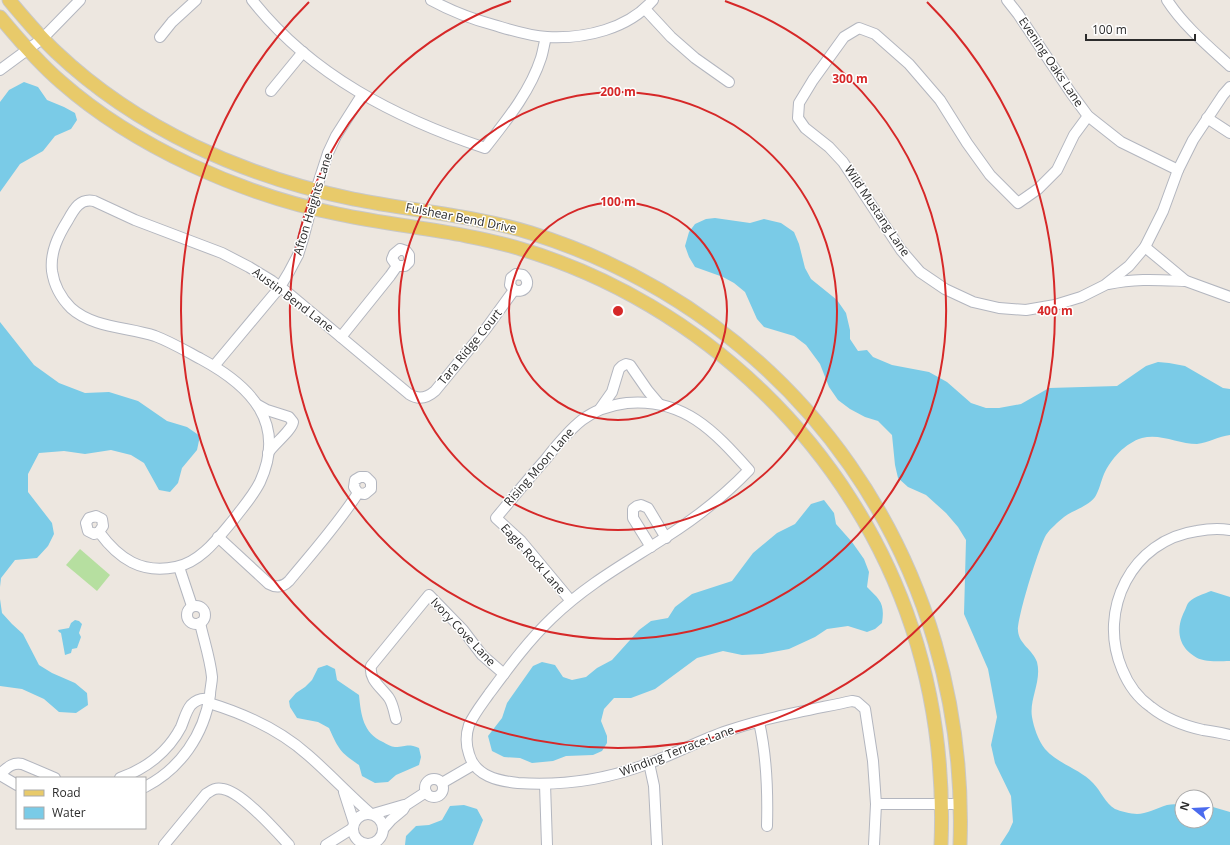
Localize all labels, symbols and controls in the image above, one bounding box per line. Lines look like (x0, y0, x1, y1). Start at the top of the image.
street label: Evening Oaks Lane (1015, 13, 1088, 110)
scale bar (1086, 16, 1195, 42)
text: 100 m (1092, 21, 1127, 38)
text: 300 m (832, 70, 868, 87)
text: 200 m (600, 83, 636, 100)
street label: Afton Heights Lane (289, 150, 336, 257)
street label: Wild Mustang Lane (841, 162, 914, 260)
text: 100 m (600, 193, 636, 210)
street label: Fulshear Bend Drive (404, 198, 518, 237)
street label: Austin Bend Lane (249, 263, 338, 336)
text: 400 m (1037, 302, 1073, 319)
centre of rings (611, 304, 625, 318)
street label: Tara Ridge Court (434, 305, 506, 388)
street label: Rising Moon Lane (500, 424, 578, 510)
street label: Eagle Rock Lane (497, 520, 570, 598)
street label: Ivory Cove Lane (427, 594, 500, 670)
street label: Winding Terrace Lane (617, 721, 737, 780)
legend (16, 777, 146, 829)
text: Road (52, 784, 81, 801)
north arrow (1174, 789, 1214, 829)
text: N (1175, 799, 1193, 812)
text: Water (52, 804, 86, 821)

